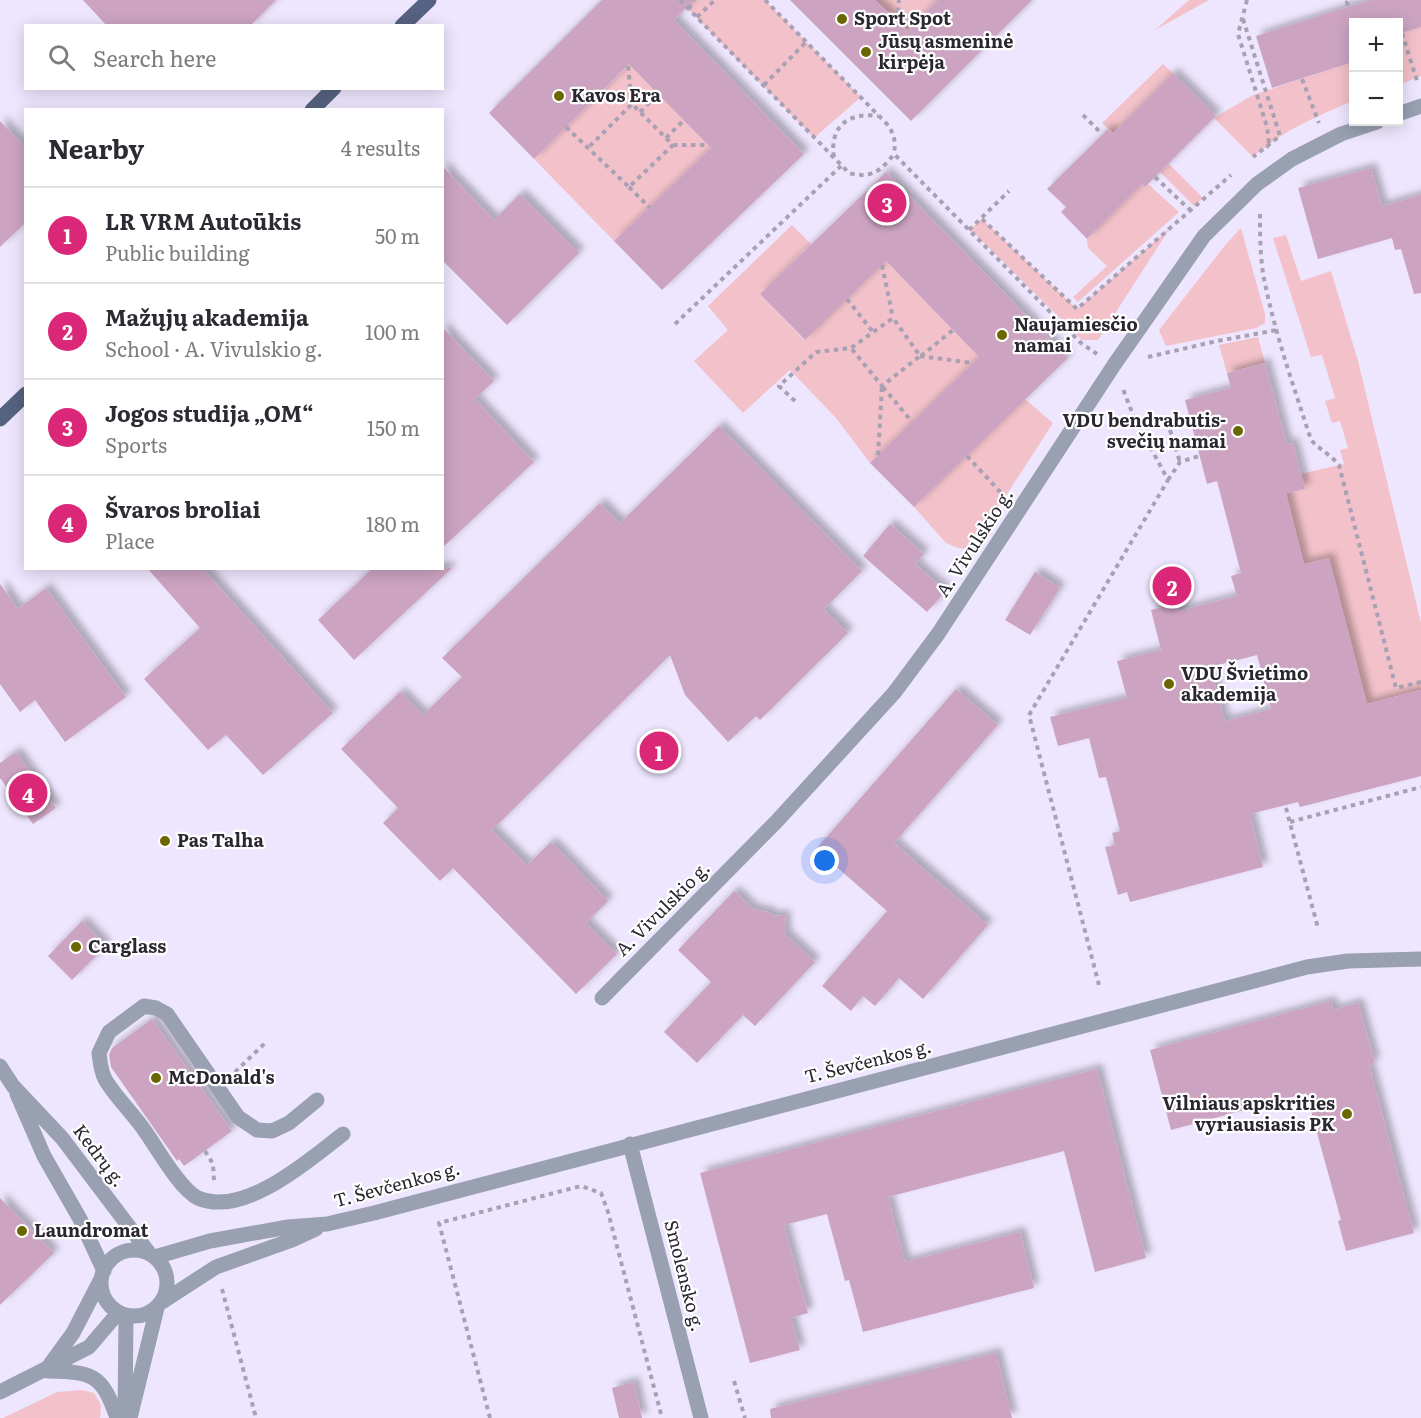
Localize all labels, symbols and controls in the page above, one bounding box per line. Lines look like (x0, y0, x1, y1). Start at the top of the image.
place label: Sport Spot (854, 4, 951, 31)
marker: Sport Spot (835, 12, 849, 26)
map controls (1349, 18, 1403, 126)
button: + (1349, 18, 1403, 72)
search box (24, 24, 444, 90)
place label: Jūsų asmeninė kirpėja (878, 27, 1013, 75)
icon: search (45, 41, 78, 74)
text: Search here (93, 41, 216, 74)
marker: Jūsų asmeninė kirpėja (859, 45, 873, 59)
button: − (1349, 72, 1403, 126)
place label: Kavos Era (571, 81, 662, 108)
marker: Kavos Era (552, 89, 566, 103)
text: Nearby (48, 128, 144, 167)
text: 4 results (341, 132, 420, 162)
pin: 3 (868, 180, 906, 226)
text: LR VRM Autoūkis (105, 204, 301, 237)
text: 1 (63, 220, 72, 250)
text: 50 m (375, 220, 420, 250)
text: Public building (105, 237, 250, 267)
text: Mažųjų akademija (105, 300, 309, 333)
place label: Naujamiesčio namai (1014, 310, 1138, 358)
text: 2 (62, 316, 73, 346)
text: 100 m (365, 316, 420, 346)
marker: Naujamiesčio namai (995, 328, 1009, 342)
text: School · A. Vivulskio g. (105, 333, 323, 363)
text: Jogos studija „OM“ (105, 396, 314, 429)
place label: VDU bendrabutis- svečių namai (1062, 406, 1226, 454)
text: 3 (62, 412, 73, 442)
text: 150 m (367, 412, 420, 442)
marker: VDU bendrabutis- svečių namai (1231, 424, 1245, 438)
text: Sports (105, 429, 167, 459)
street label: A. Vivulskio g. (928, 483, 1019, 602)
text: Švaros broliai (105, 492, 260, 525)
text: 4 (61, 508, 74, 538)
text: 180 m (366, 508, 420, 538)
text: Place (105, 525, 155, 555)
pin: 2 (1152, 564, 1192, 608)
place label: VDU Švietimo akademija (1181, 659, 1308, 707)
marker: VDU Švietimo akademija (1162, 677, 1176, 691)
pin: 1 (640, 728, 678, 774)
pin: 4 (9, 770, 48, 816)
place label: Pas Talha (177, 826, 264, 853)
marker: Pas Talha (158, 834, 172, 848)
your location (810, 846, 839, 875)
street label: A. Vivulskio g. (608, 854, 716, 962)
place label: Carglass (88, 932, 166, 959)
marker: Carglass (69, 940, 83, 954)
street label: T. Ševčenkos g. (801, 1032, 934, 1089)
place label: McDonald's (168, 1063, 274, 1090)
marker: McDonald's (149, 1071, 163, 1085)
place label: Vilniaus apskrities vyriausiasis PK (1162, 1089, 1335, 1137)
marker: Vilniaus apskrities vyriausiasis PK (1340, 1107, 1354, 1121)
street label: Kedrų g. (68, 1118, 133, 1192)
street label: T. Ševčenkos g. (330, 1154, 463, 1213)
place label: Laundromat (34, 1216, 149, 1243)
street label: Smolensko g. (659, 1217, 712, 1334)
marker: Laundromat (15, 1224, 29, 1238)

